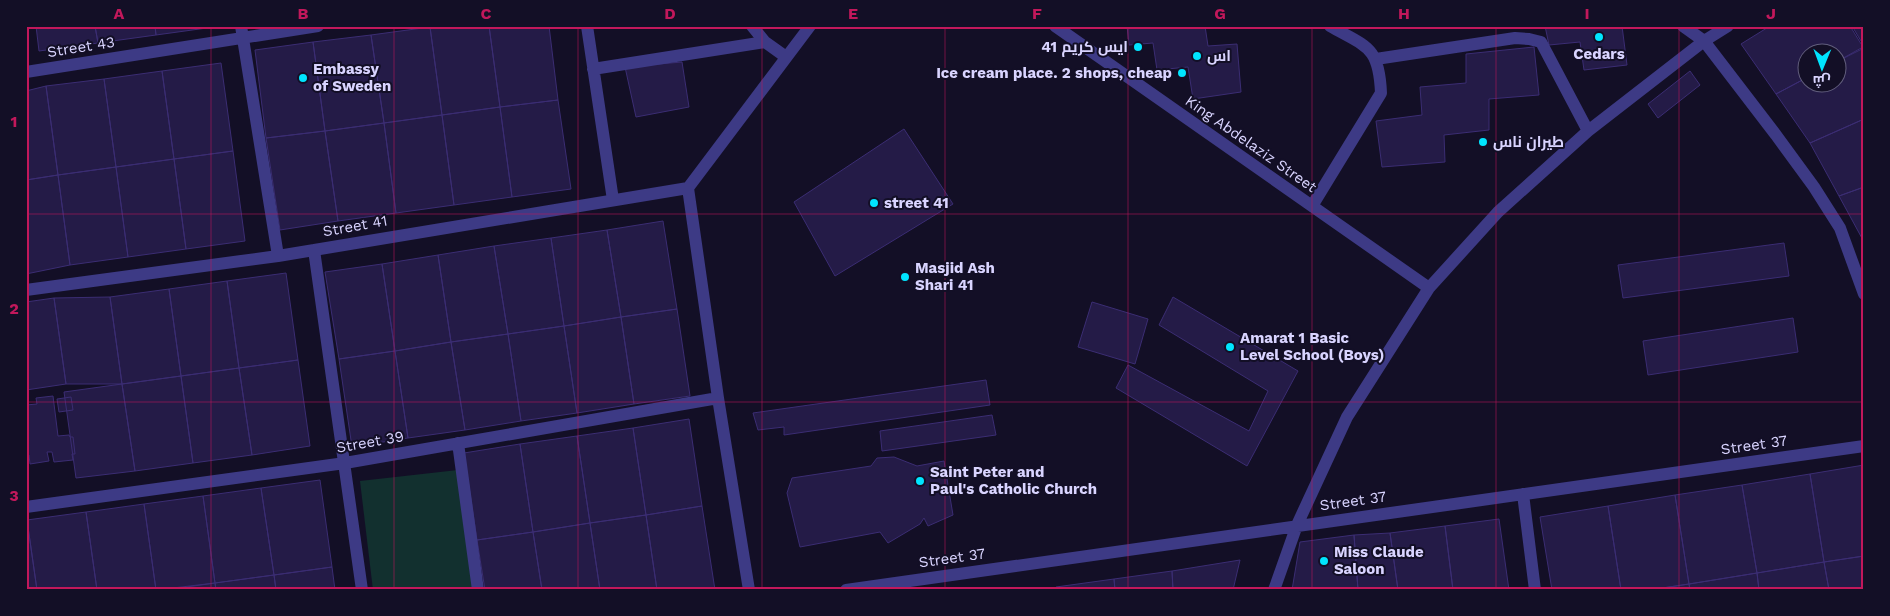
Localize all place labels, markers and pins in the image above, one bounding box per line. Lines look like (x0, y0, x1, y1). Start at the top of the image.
marker: Cedars (1593, 31, 1605, 43)
place label: 41 ايس كريم (1041, 38, 1128, 57)
marker: 41 ايس كريم (1132, 41, 1144, 53)
place label: Cedars (1573, 45, 1625, 63)
place label: اس (1207, 47, 1231, 65)
marker: اس (1191, 50, 1203, 62)
place label: Embassy of Sweden (313, 60, 391, 95)
place label: Ice cream place. 2 shops, cheap (936, 64, 1172, 82)
marker: Ice cream place. 2 shops, cheap (1176, 67, 1188, 79)
marker: Embassy of Sweden (297, 72, 309, 84)
place label: طيران ناس (1493, 133, 1564, 151)
marker: طيران ناس (1477, 136, 1489, 148)
place label: street 41 (884, 194, 949, 212)
marker: street 41 (868, 197, 880, 209)
place label: Masjid Ash Shari 41 (915, 259, 995, 294)
marker: Masjid Ash Shari 41 (899, 271, 911, 283)
place label: Amarat 1 Basic Level School (Boys) (1240, 329, 1384, 364)
marker: Amarat 1 Basic Level School (Boys) (1224, 341, 1236, 353)
place label: Saint Peter and Paul's Catholic Church (930, 463, 1097, 498)
marker: Saint Peter and Paul's Catholic Church (914, 475, 926, 487)
place label: Miss Claude Saloon (1334, 543, 1424, 578)
marker: Miss Claude Saloon (1318, 555, 1330, 567)

